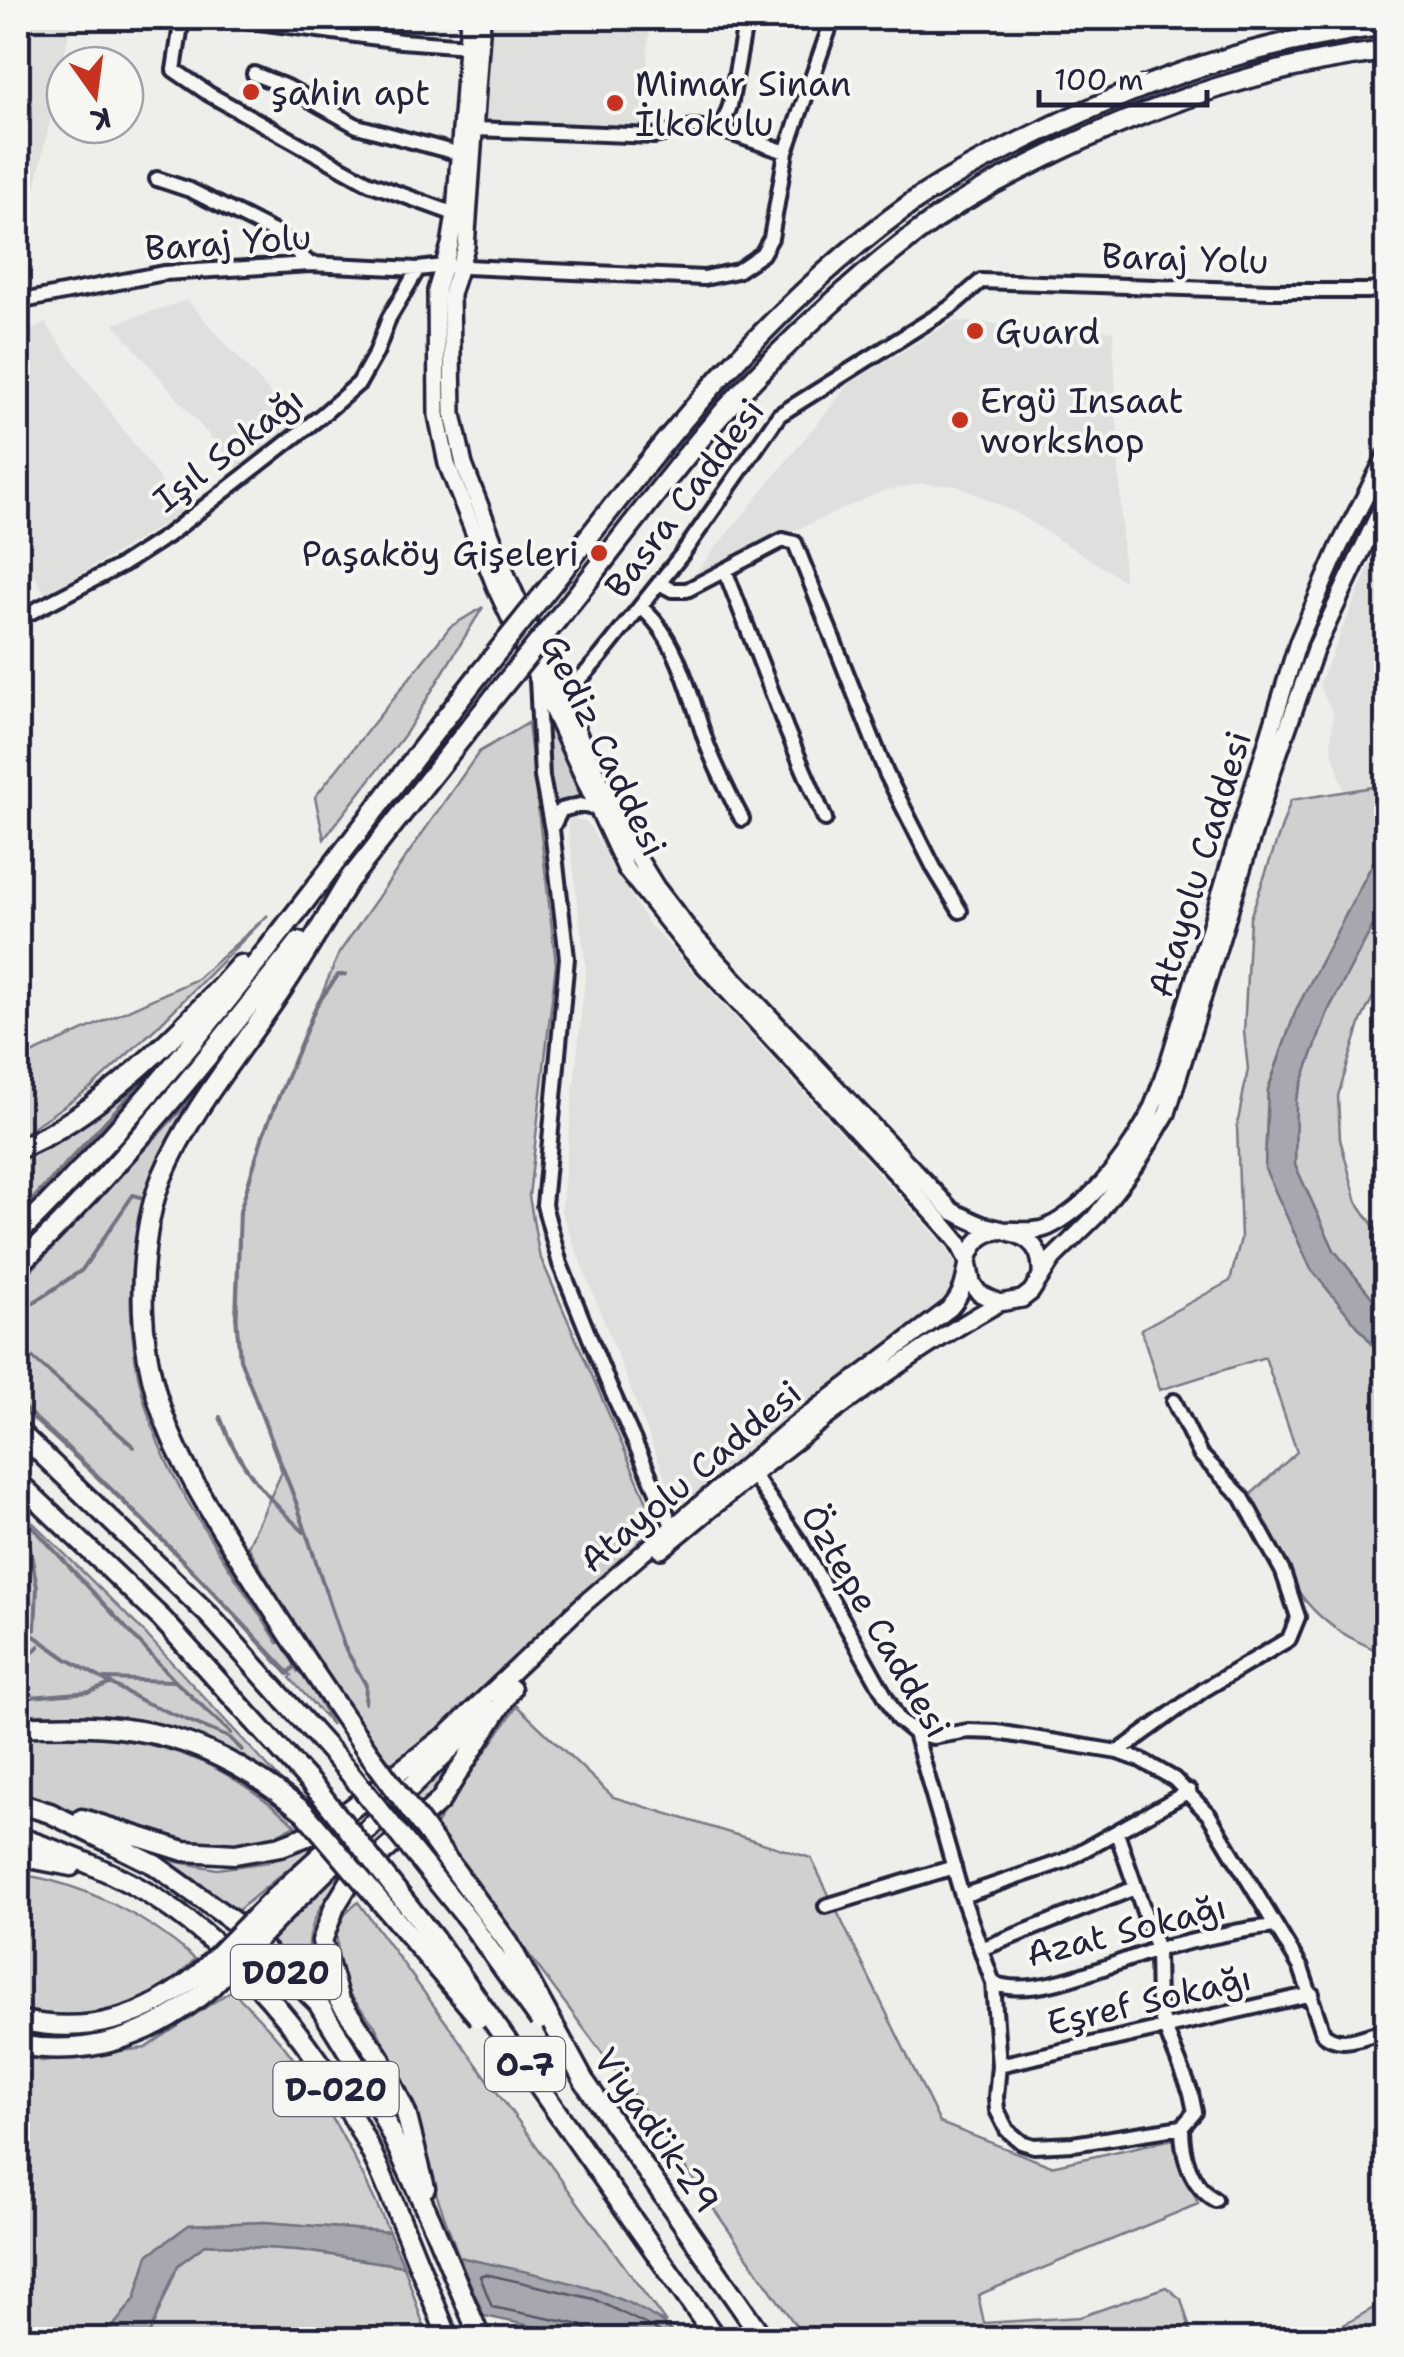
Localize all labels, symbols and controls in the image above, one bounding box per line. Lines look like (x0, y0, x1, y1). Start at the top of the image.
north arrow (45, 45, 145, 145)
scale bar (1039, 45, 1206, 107)
text: 100 m (1054, 59, 1144, 100)
place label: Mimar Sinan İlkokulu (635, 60, 851, 147)
place label: şahin apt (271, 69, 430, 116)
marker: şahin apt (240, 81, 262, 103)
marker: Mimar Sinan İlkokulu (604, 92, 626, 114)
text: K (87, 99, 115, 140)
street label: Baraj Yolu (143, 213, 313, 271)
street label: Baraj Yolu (1101, 232, 1269, 284)
place label: Guard (995, 308, 1100, 355)
marker: Guard (964, 320, 986, 342)
street label: Işıl Sokağı (143, 376, 313, 522)
place label: Ergü Insaat workshop (980, 377, 1184, 464)
street label: Basra Caddesi (593, 389, 775, 607)
marker: Ergü Insaat workshop (949, 409, 971, 431)
place label: Paşaköy Gişeleri (302, 530, 579, 577)
marker: Paşaköy Gişeleri (588, 542, 610, 564)
street label: Gediz Caddesi (530, 626, 678, 864)
street label: Atayolu Caddesi (1136, 725, 1262, 1003)
street label: Atayolu Caddesi (569, 1369, 811, 1583)
street label: Öztepe Caddesi (790, 1496, 962, 1746)
street label: Azat Sokağı (1021, 1882, 1231, 1978)
road number: D020 (231, 1945, 341, 1999)
street label: Eşref Sokağı (1042, 1954, 1256, 2046)
road number: O-7 (485, 2037, 565, 2091)
street label: Viyadük-29 (583, 2038, 731, 2222)
road number: D-020 (274, 2062, 398, 2116)

